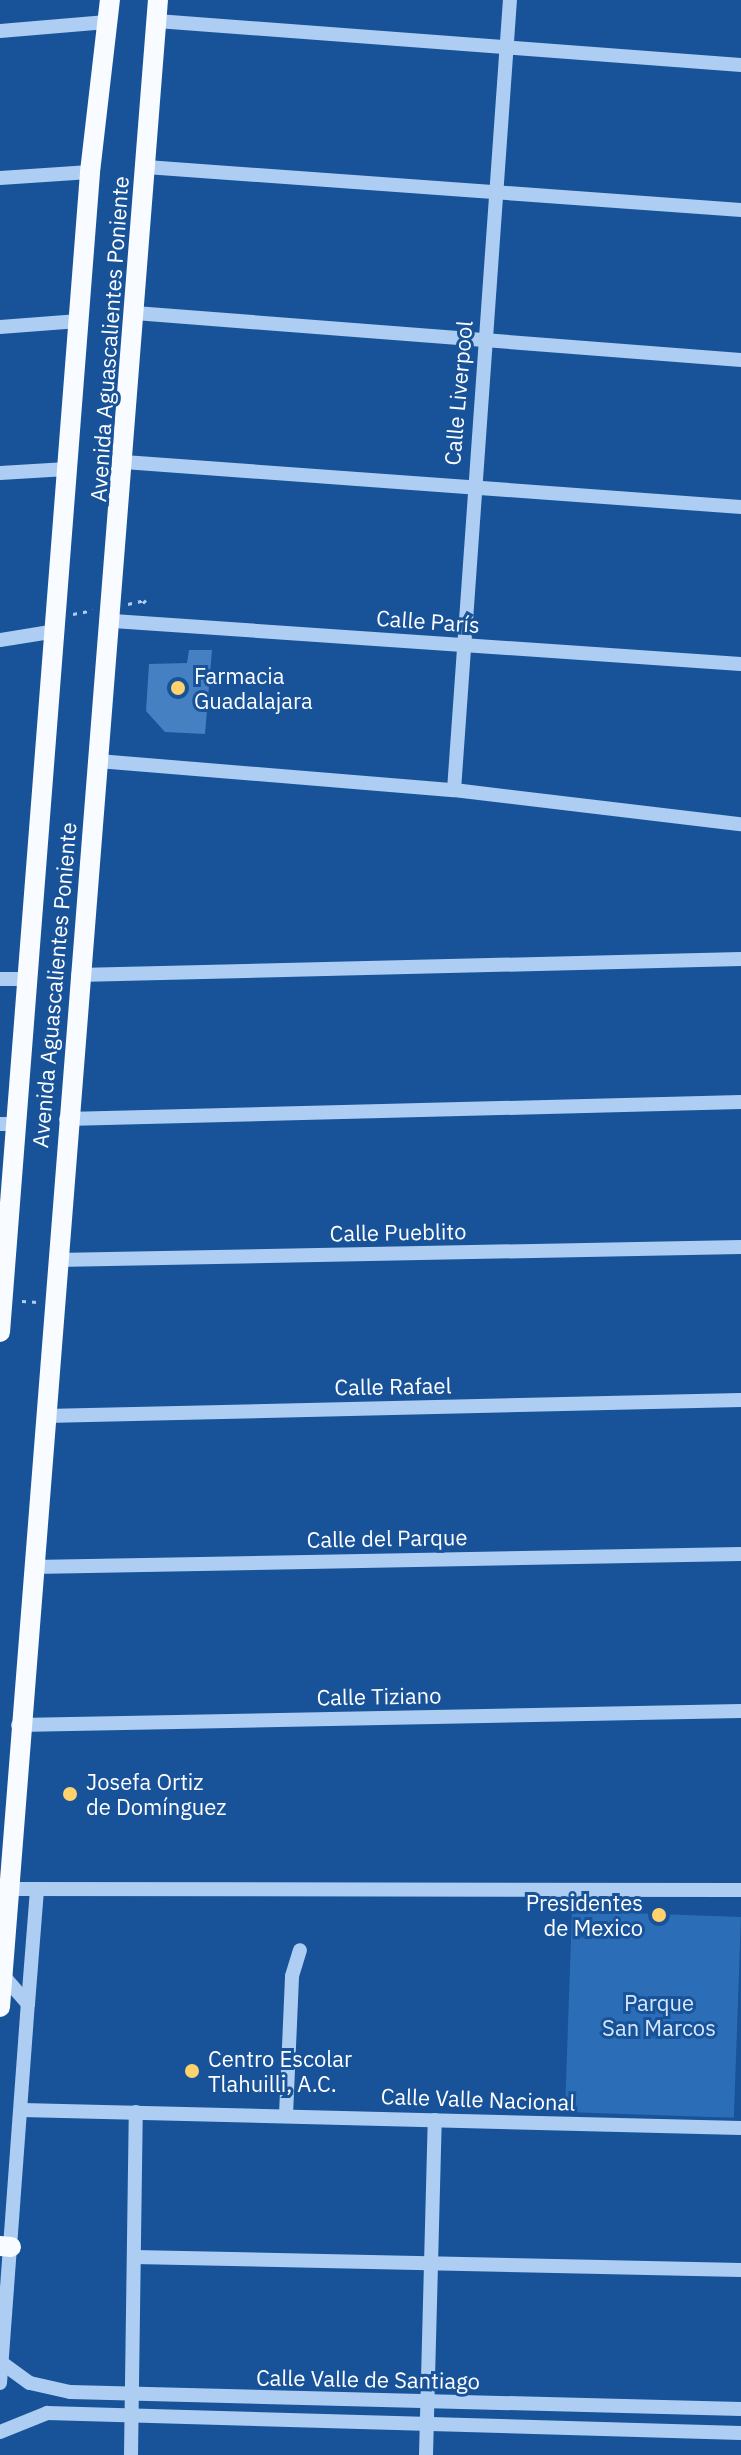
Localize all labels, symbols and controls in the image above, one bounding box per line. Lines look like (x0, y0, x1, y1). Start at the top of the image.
street label: Avenida Aguascalientes Poniente (84, 175, 134, 503)
street label: Calle Liverpool (439, 320, 477, 466)
street label: Calle París (375, 604, 481, 638)
place label: Farmacia Guadalajara (194, 662, 313, 714)
marker: Farmacia Guadalajara (169, 679, 187, 697)
street label: Avenida Aguascalientes Poniente (27, 821, 81, 1149)
street label: Calle Pueblito (329, 1218, 467, 1246)
street label: Calle Rafael (334, 1372, 452, 1400)
street label: Calle del Parque (306, 1523, 468, 1553)
street label: Calle Tiziano (316, 1682, 442, 1710)
place label: Josefa Ortiz de Domínguez (86, 1768, 227, 1820)
marker: Josefa Ortiz de Domínguez (61, 1785, 79, 1803)
place label: Presidentes de Mexico (526, 1889, 643, 1940)
marker: Presidentes de Mexico (650, 1906, 668, 1924)
park label: Parque San Marcos (602, 1989, 716, 2040)
place label: Centro Escolar Tlahuilli, A.C. (208, 2045, 352, 2096)
marker: Centro Escolar Tlahuilli, A.C. (183, 2062, 201, 2080)
street label: Calle Valle Nacional (380, 2082, 576, 2116)
street label: Calle Valle de Santiago (256, 2364, 480, 2394)

